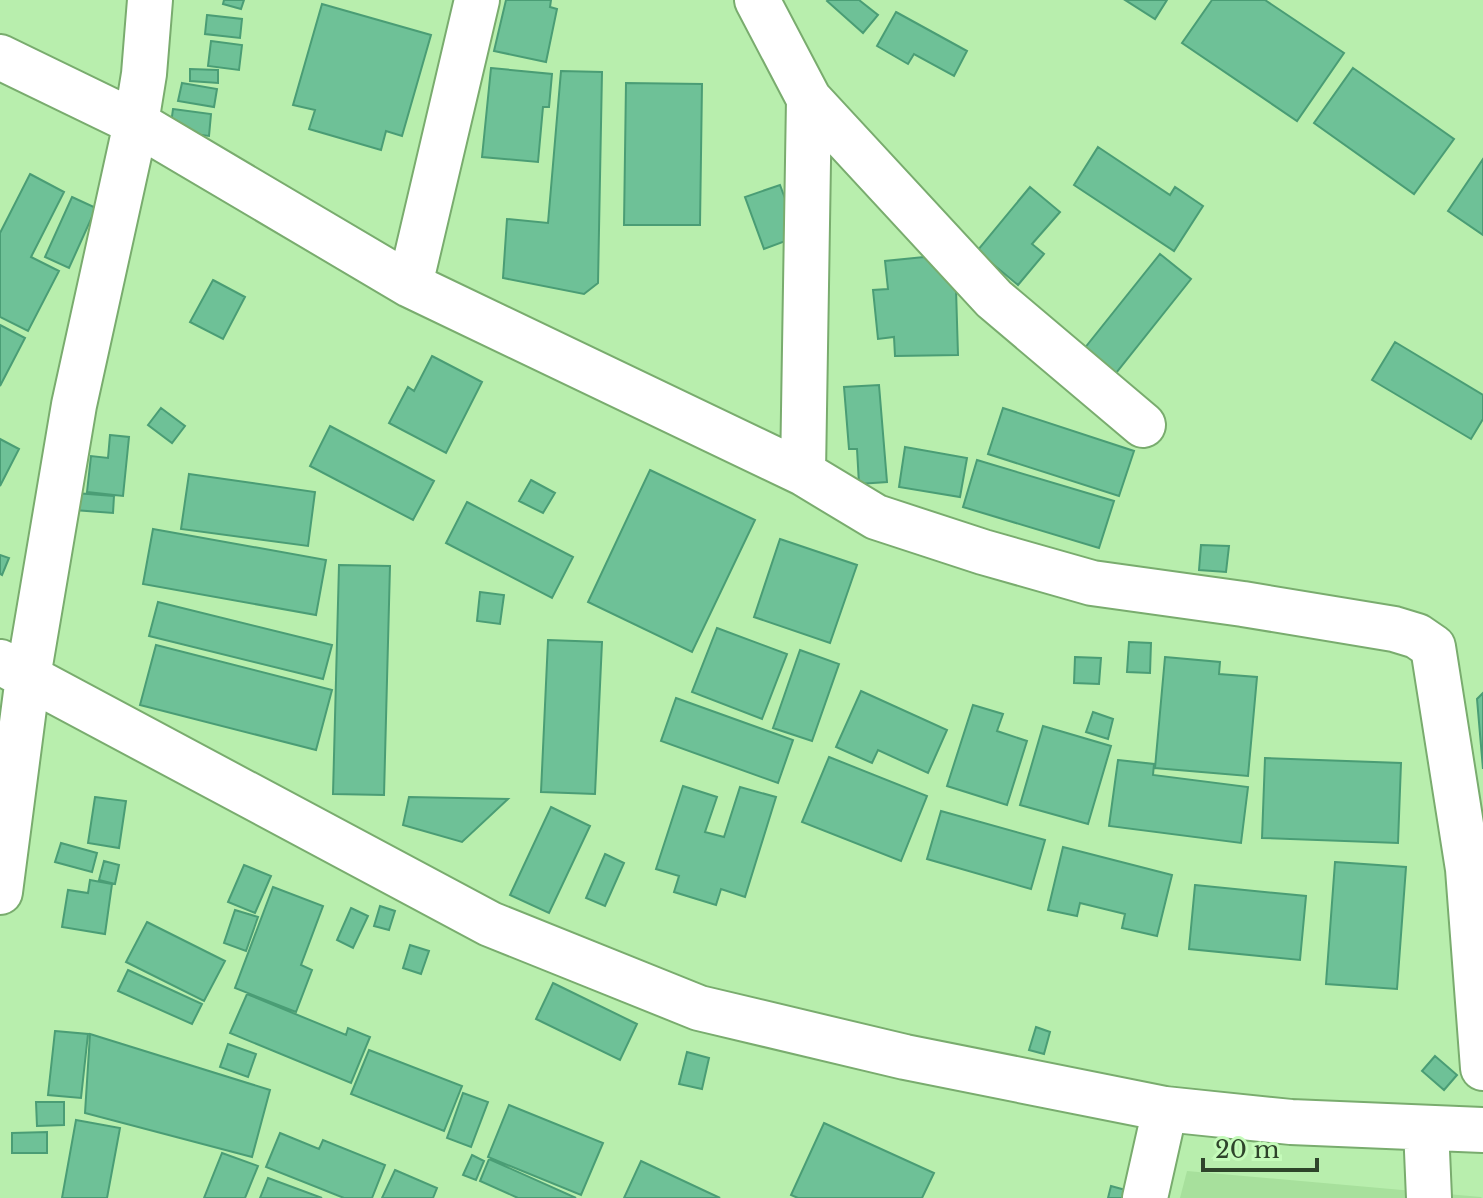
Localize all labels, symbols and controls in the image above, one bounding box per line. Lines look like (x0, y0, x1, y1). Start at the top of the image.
scale bar (1203, 1122, 1317, 1172)
text: 20 m (1215, 1135, 1280, 1164)

